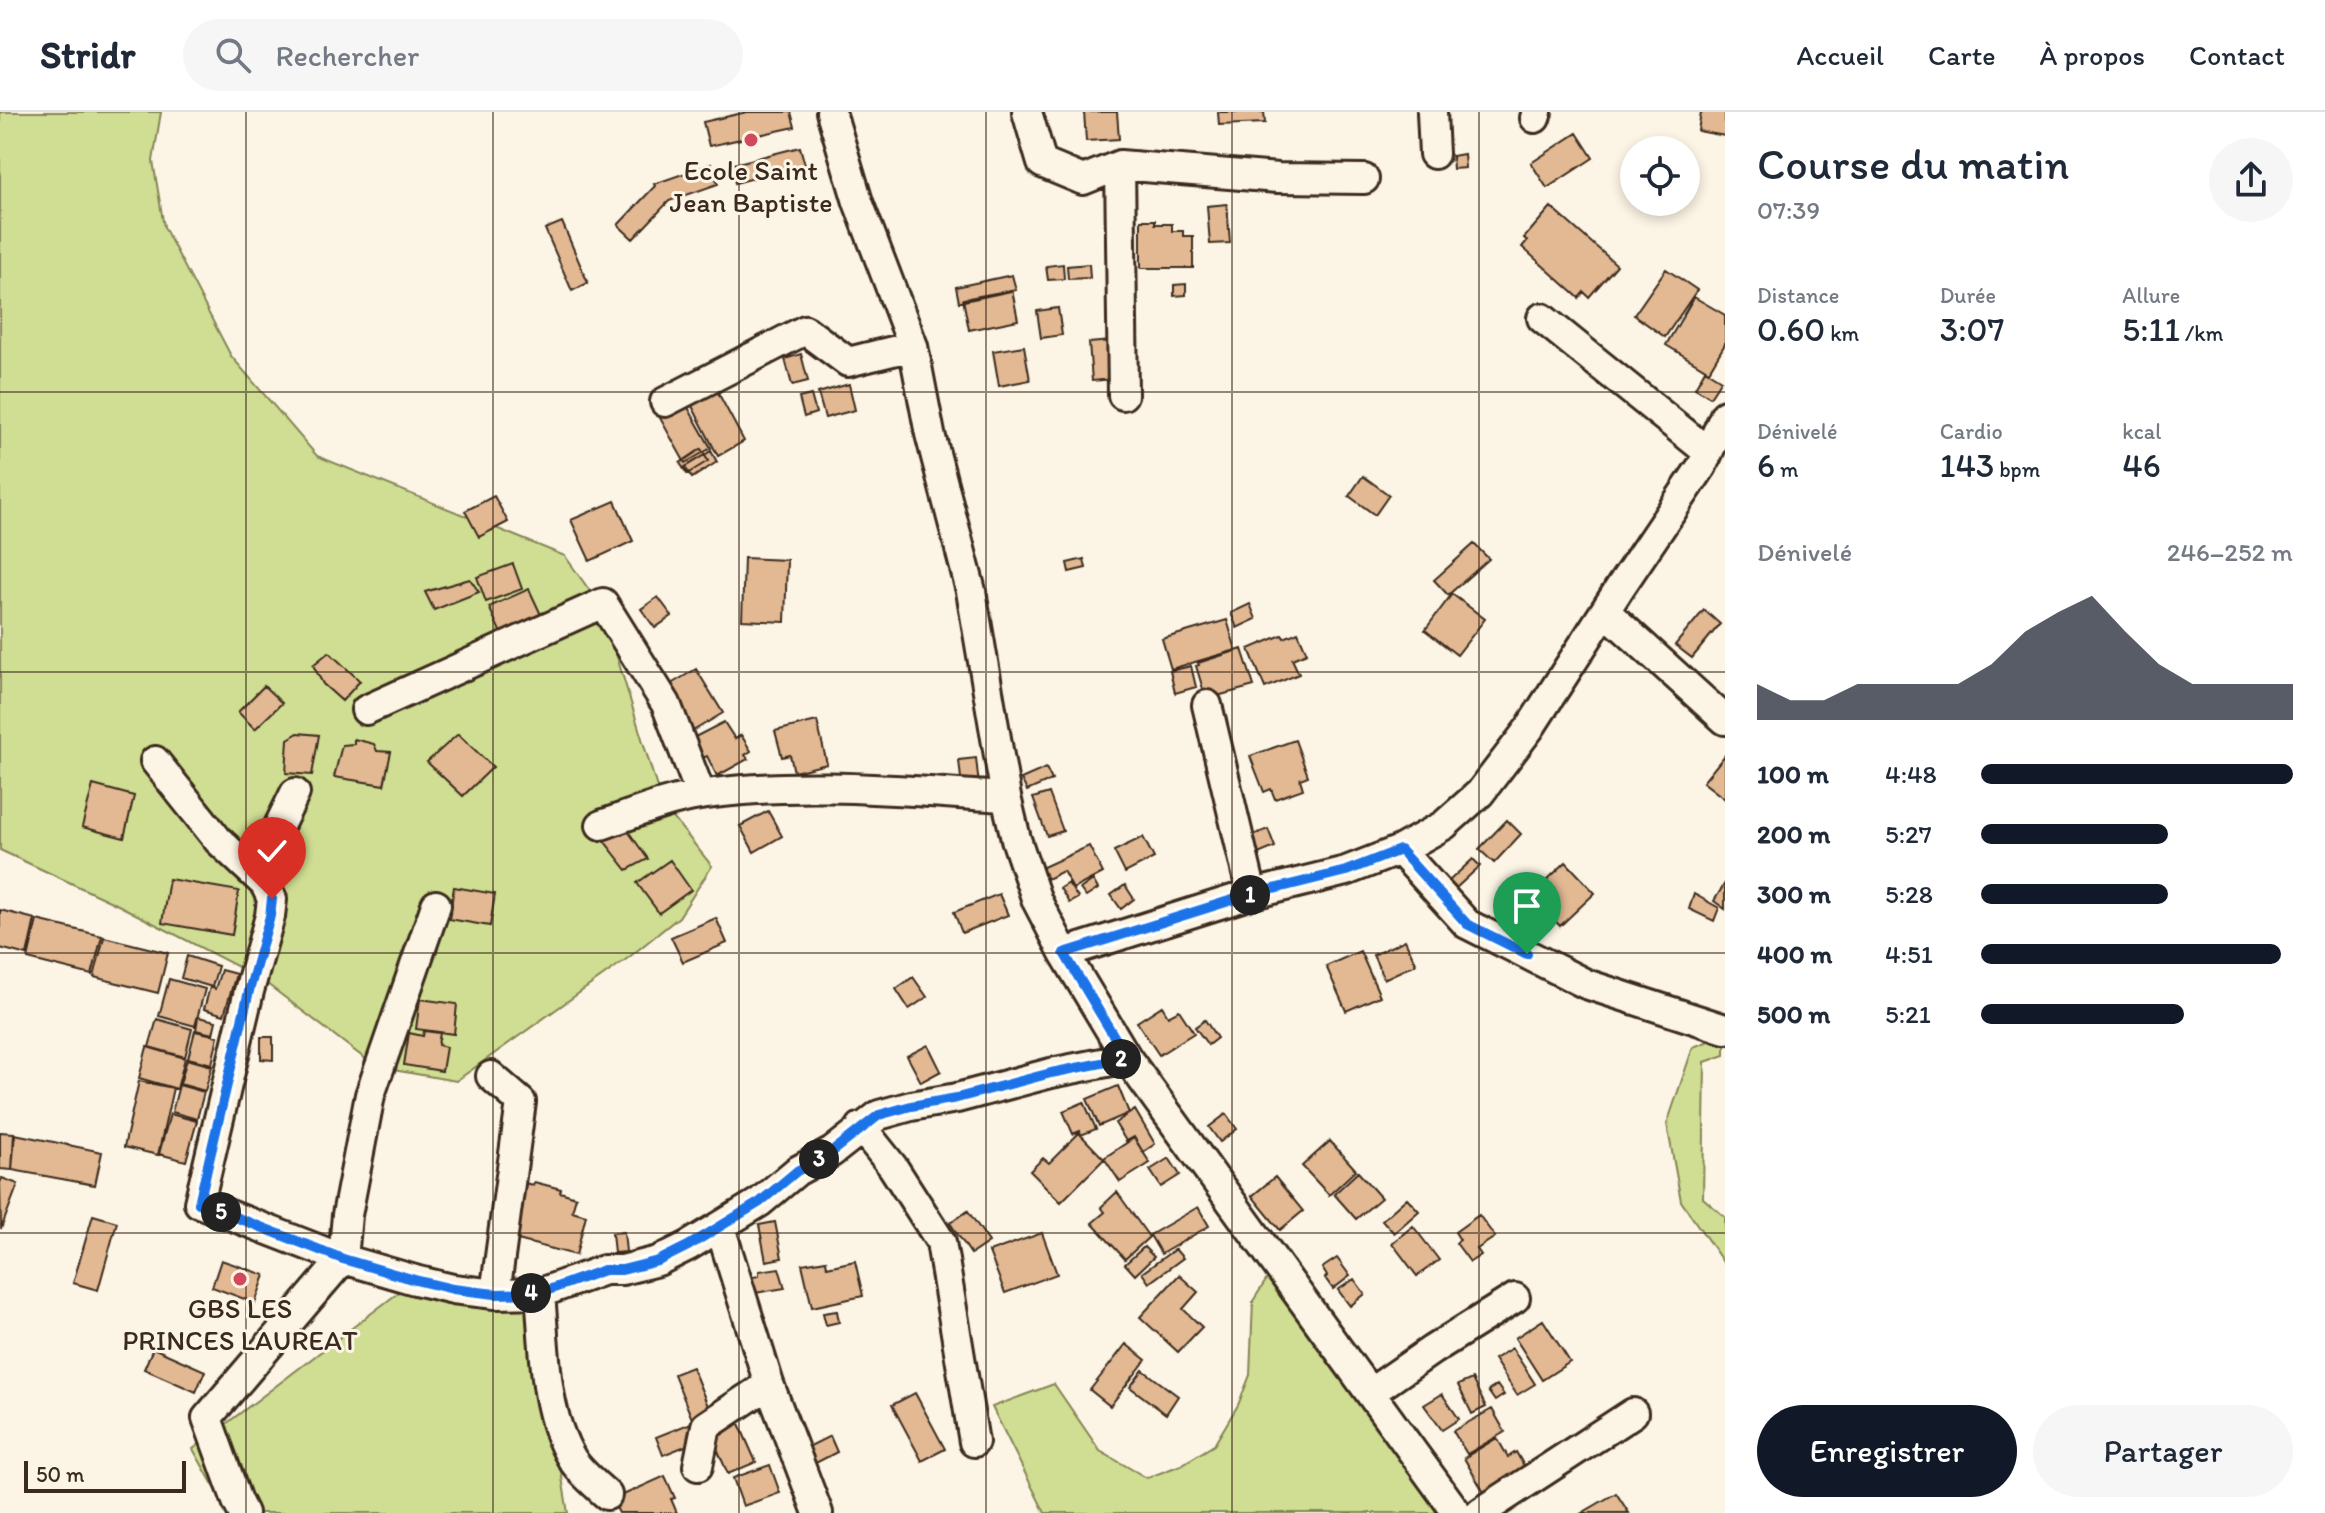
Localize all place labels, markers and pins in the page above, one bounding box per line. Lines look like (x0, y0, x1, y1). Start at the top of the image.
marker: Ecole Saint Jean Baptiste (742, 131, 760, 149)
place label: Ecole Saint Jean Baptiste (670, 153, 832, 219)
pin (238, 817, 306, 899)
pin (1493, 872, 1561, 954)
pin: 1 (1230, 875, 1270, 915)
pin: 2 (1101, 1039, 1141, 1079)
pin: 3 (799, 1139, 839, 1179)
pin: 5 (201, 1192, 241, 1232)
marker: GBS LES PRINCES LAUREAT (231, 1270, 249, 1288)
pin: 4 (511, 1273, 551, 1313)
place label: GBS LES PRINCES LAUREAT (122, 1291, 358, 1357)

